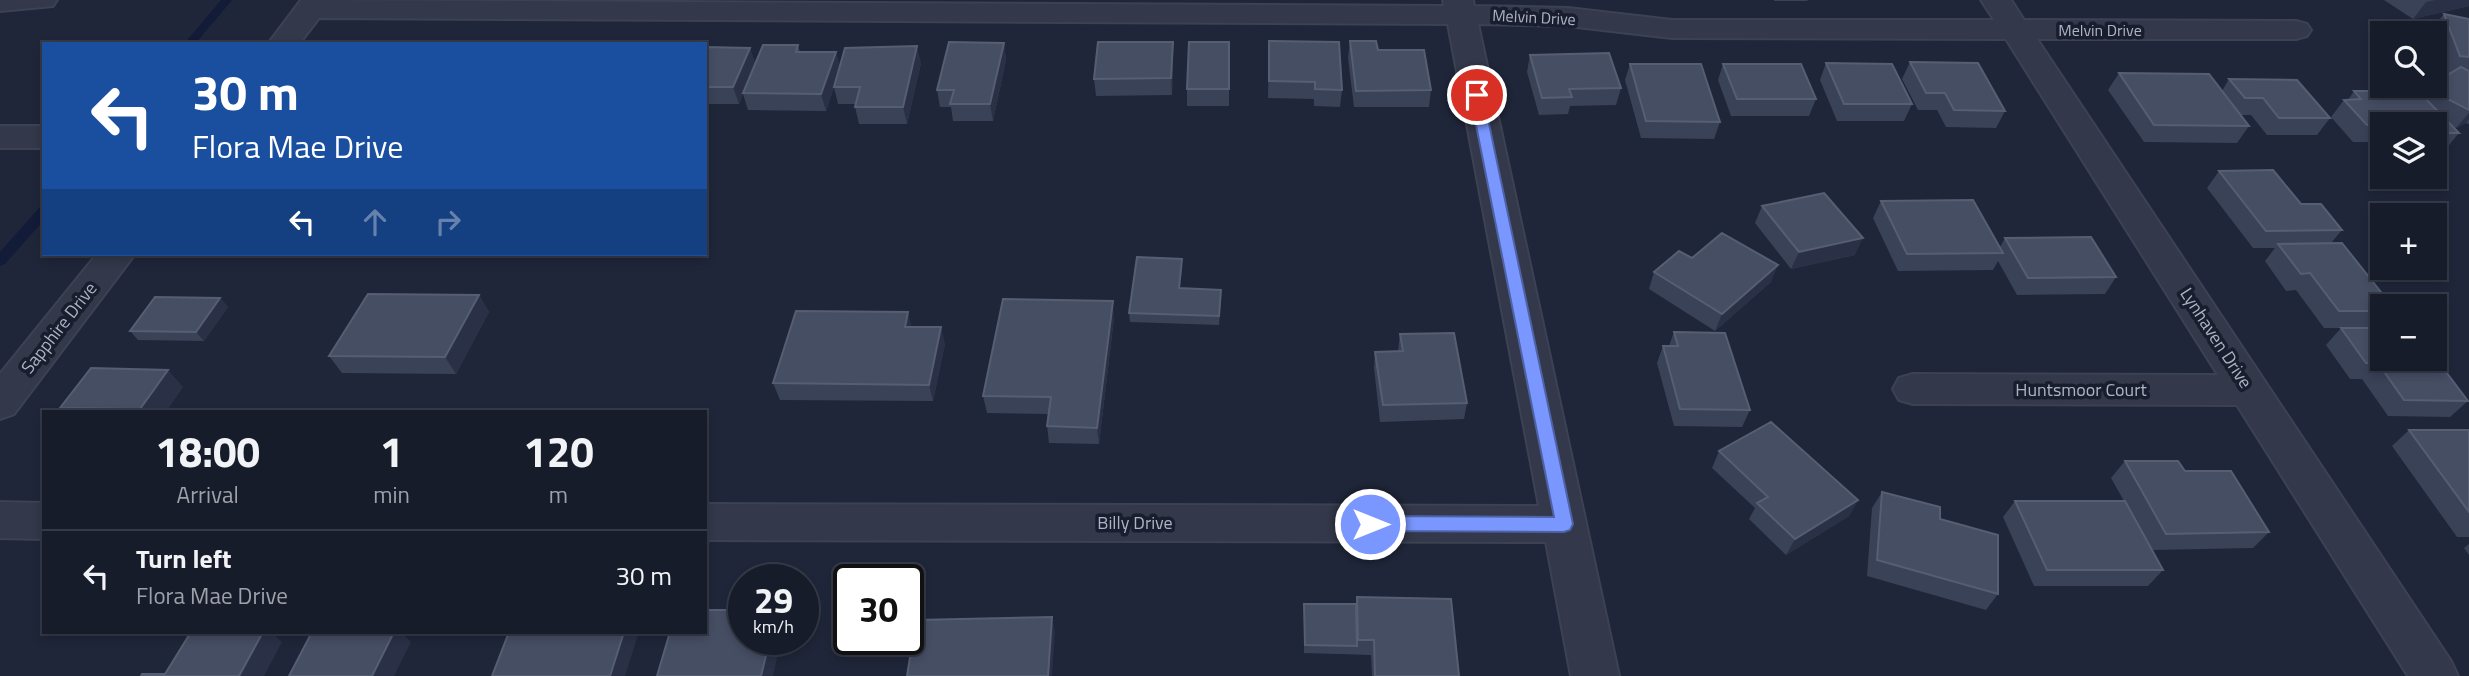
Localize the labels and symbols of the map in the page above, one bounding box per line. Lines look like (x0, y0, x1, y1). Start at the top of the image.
street label: Melvin Drive (1492, 3, 1576, 31)
street label: Melvin Drive (2058, 18, 2142, 42)
pin (1447, 65, 1507, 125)
street label: Sapphire Drive (14, 276, 103, 379)
street label: Lynhaven Drive (2174, 282, 2259, 393)
street label: Huntsmoor Court (2015, 376, 2147, 403)
position arrow (1333, 487, 1407, 561)
street label: Billy Drive (1097, 509, 1173, 536)
speed limit sign: 30 (833, 564, 924, 655)

